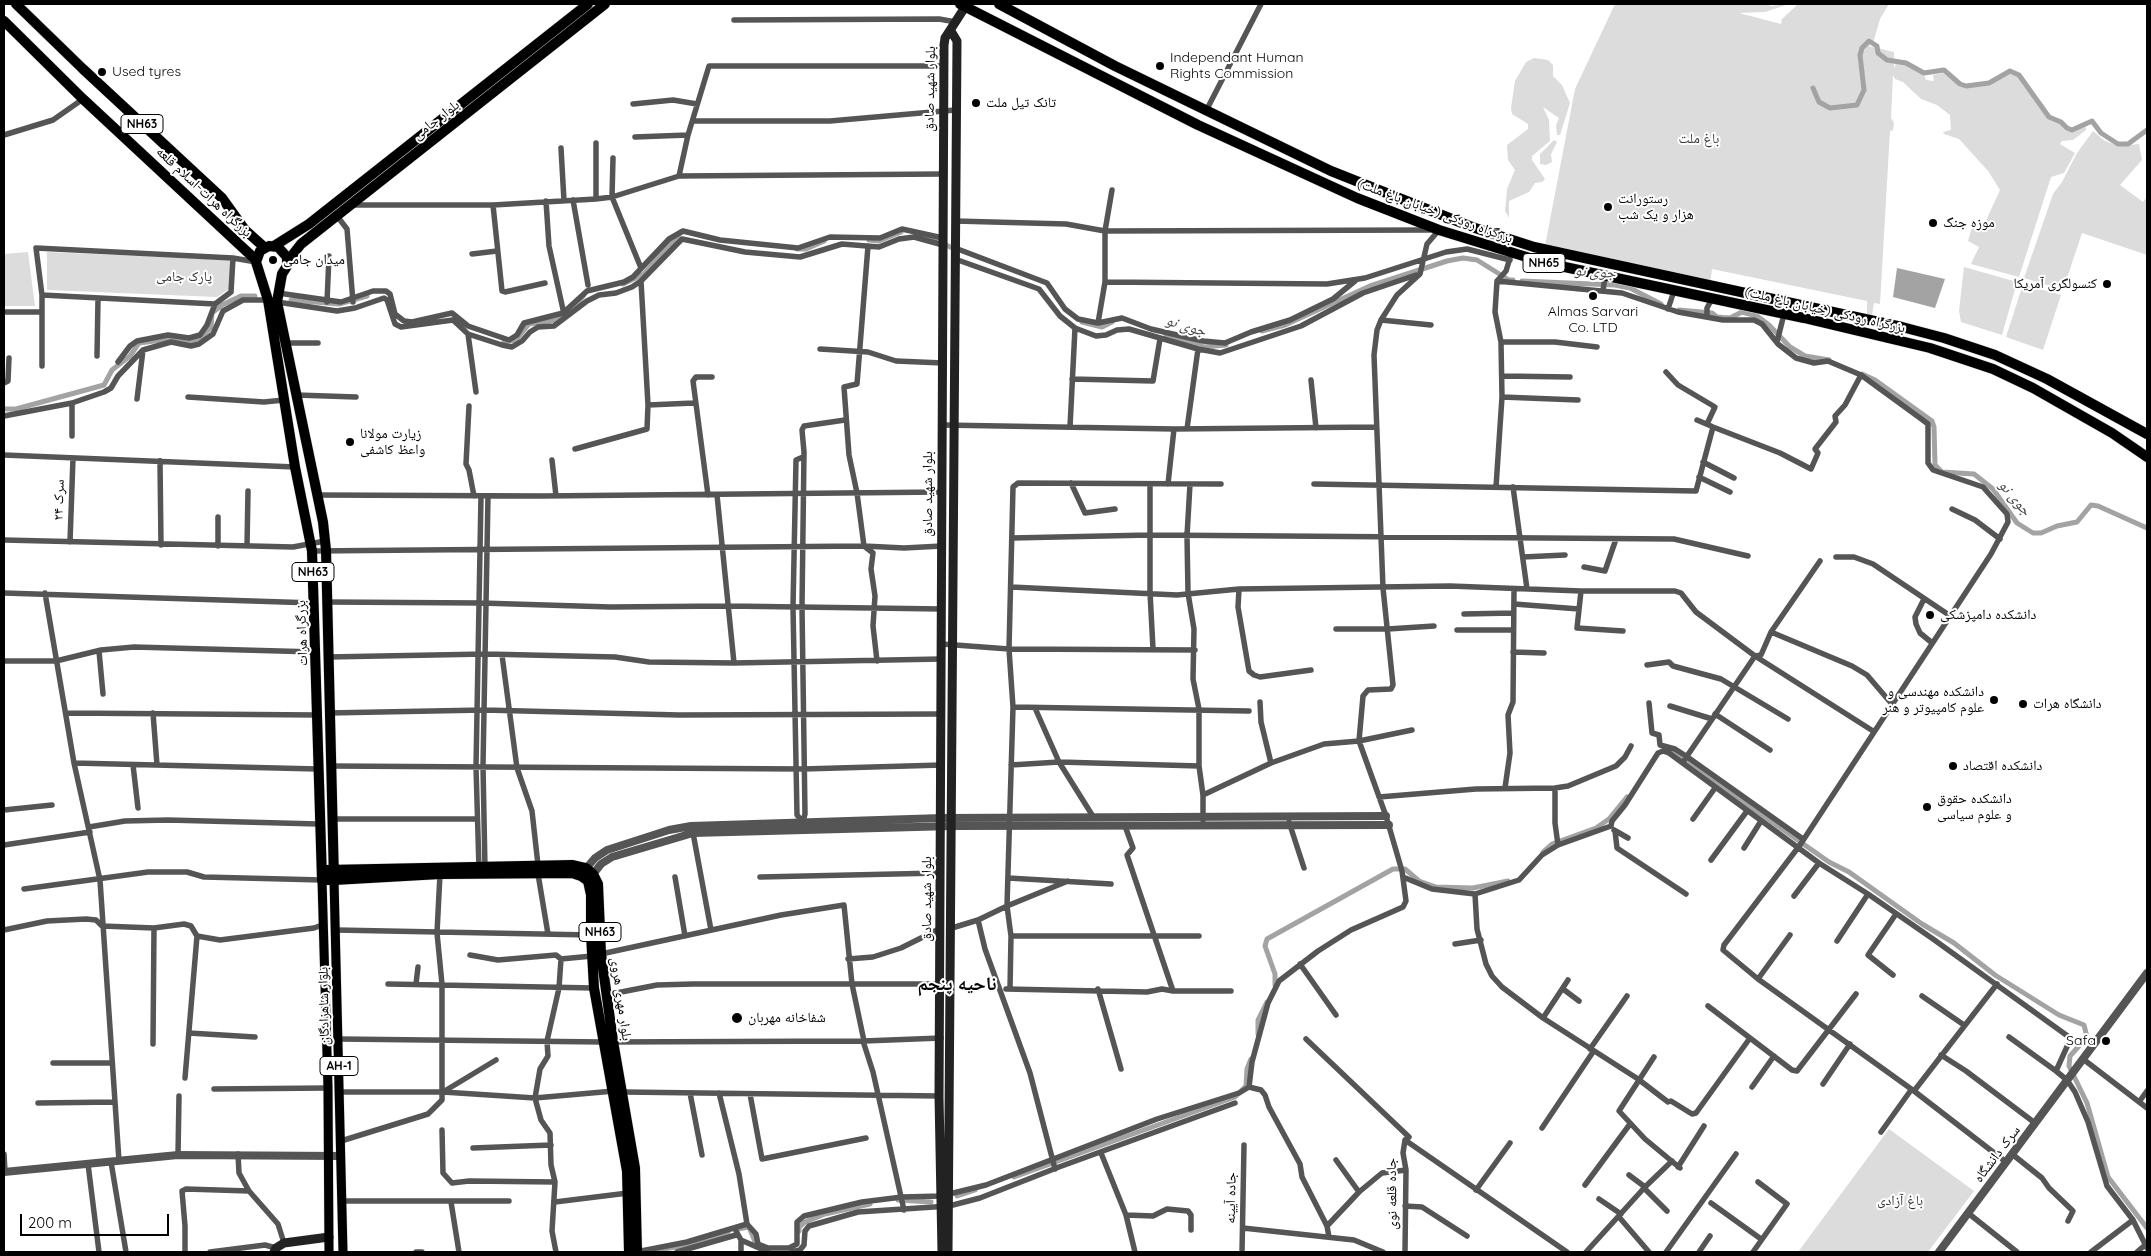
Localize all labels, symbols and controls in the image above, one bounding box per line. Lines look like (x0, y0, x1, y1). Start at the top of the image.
street label: بلوار شهید صادق (921, 46, 939, 132)
place label: Independant Human Rights Commission (1170, 50, 1303, 82)
marker: Independant Human Rights Commission (1154, 60, 1166, 72)
place label: Used tyres (112, 64, 181, 80)
marker: Used tyres (96, 66, 108, 78)
place label: تانک تیل ملت (986, 95, 1056, 111)
street label: بلوار جامی (409, 96, 463, 144)
marker: تانک تیل ملت (970, 97, 982, 109)
road number: NH63 (121, 115, 163, 134)
park label: باغ ملت (1679, 131, 1719, 147)
street label: بزرگراه هرات-اسلام قلعه (153, 143, 255, 241)
street label: بزرگراه رودکی (خیابان باغ ملت) (1355, 175, 1515, 247)
place label: رستورانت هزار و یک شب (1618, 191, 1694, 223)
marker: رستورانت هزار و یک شب (1602, 201, 1614, 213)
place label: موزه جنگ (1943, 215, 1995, 231)
marker: موزه جنگ (1927, 217, 1939, 229)
place label: میدان جامی (283, 252, 345, 268)
marker: میدان جامی (267, 254, 279, 266)
road number: NH65 (1523, 254, 1565, 272)
water label: جوی نو (1574, 262, 1616, 282)
park label: پارک جامی (156, 269, 212, 285)
place label: کنسولگری آمریکا (2014, 276, 2097, 292)
marker: کنسولگری آمریکا (2101, 278, 2113, 290)
street label: بزرگراه رودکی (خیابان باغ ملت) (1743, 283, 1907, 337)
marker: Almas Sarvari Co. LTD (1587, 290, 1599, 302)
place label: Almas Sarvari Co. LTD (1548, 304, 1638, 336)
water label: جوی نو (1164, 311, 1208, 341)
place label: زیارت مولانا واعظ کاشفی (360, 426, 425, 458)
marker: زیارت مولانا واعظ کاشفی (344, 436, 356, 448)
street label: بلوار شهید صادق (920, 451, 936, 537)
water label: جوی نو (1995, 476, 2035, 520)
street label: سرک ۲۴ (50, 479, 68, 521)
road number: NH63 (292, 562, 334, 582)
street label: بزرگراه هرات (292, 600, 312, 666)
place label: دانشکده دامپزشکی (1940, 607, 2036, 623)
marker: دانشکده دامپزشکی (1924, 609, 1936, 621)
place label: دانشکده مهندسی و علوم کامپیوتر و هنر (1882, 684, 1984, 716)
marker: دانشکده مهندسی و علوم کامپیوتر و هنر (1988, 694, 2000, 706)
place label: دانشگاه هرات (2033, 696, 2102, 712)
marker: دانشگاه هرات (2017, 698, 2029, 710)
place label: دانشکده اقتصاد (1963, 758, 2042, 774)
marker: دانشکده اقتصاد (1947, 760, 1959, 772)
place label: دانشکده حقوق و علوم سیاسی (1937, 791, 2012, 824)
marker: دانشکده حقوق و علوم سیاسی (1921, 801, 1933, 813)
street label: بلوار شهید صادق (919, 856, 935, 942)
road number: NH63 (579, 922, 621, 942)
street label: بلوار مهری هروی (607, 956, 635, 1042)
street label: بلوار شاهزادگان (315, 967, 333, 1045)
district label: ناحیه پنجم (917, 973, 997, 995)
place label: شفاخانه مهربان (748, 1010, 826, 1026)
marker: شفاخانه مهربان (730, 1011, 744, 1025)
place label: Safa (2066, 1033, 2096, 1049)
marker: Safa (2100, 1035, 2112, 1047)
road number: AH-1 (320, 1056, 358, 1076)
street label: سرک دانشگاه (1970, 1122, 2024, 1186)
street label: جاده قلعه نوی (1383, 1158, 1401, 1230)
street label: جاده آیینه (1222, 1172, 1240, 1224)
park label: باغ آزادی (1877, 1193, 1923, 1209)
scale bar (22, 1204, 171, 1236)
text: 200 m (28, 1213, 72, 1232)

